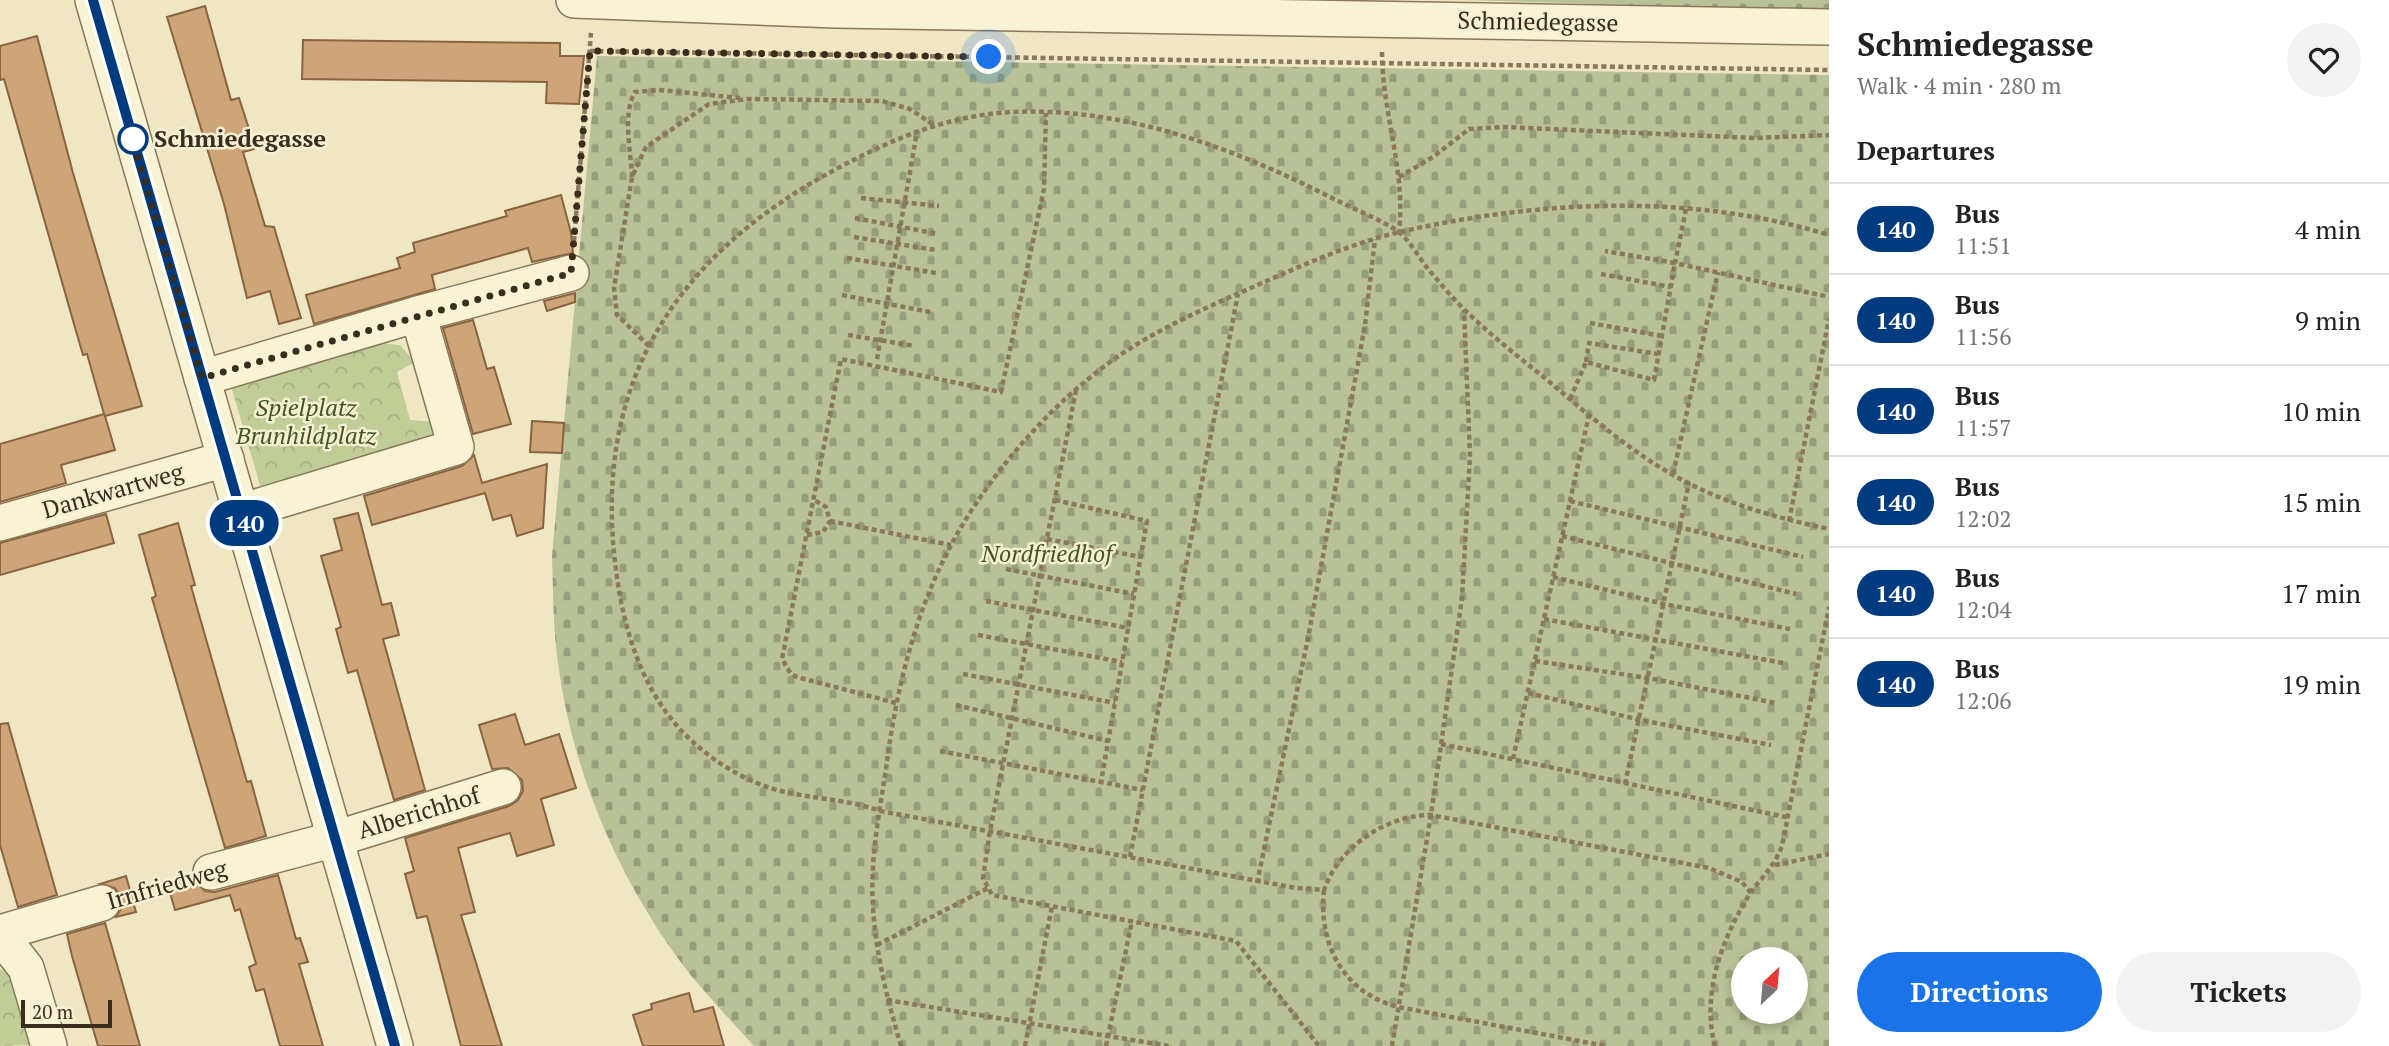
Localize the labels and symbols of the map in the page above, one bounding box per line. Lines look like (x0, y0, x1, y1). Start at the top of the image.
street label: Schmiedegasse (1457, 4, 1619, 38)
your location (971, 39, 1006, 74)
place label: Schmiedegasse (154, 122, 326, 154)
marker: Schmiedegasse (118, 124, 148, 154)
park label: Spielplatz Brunhildplatz (235, 391, 377, 451)
street label: Dankwartweg (38, 455, 187, 525)
line badge: 140 (204, 500, 284, 546)
park label: Nordfriedhof (981, 537, 1117, 569)
street label: Alberichhof (354, 778, 485, 846)
street label: Irnfriedweg (103, 851, 231, 916)
north arrow (1731, 947, 1808, 1024)
scale bar (21, 997, 112, 1029)

